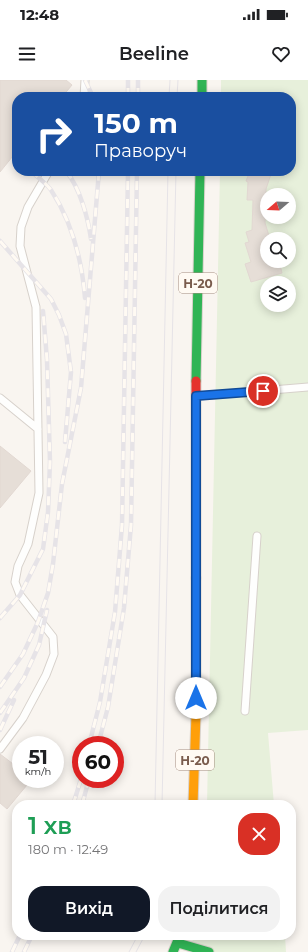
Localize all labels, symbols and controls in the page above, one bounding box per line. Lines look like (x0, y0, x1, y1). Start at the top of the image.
text: 12:48 (20, 5, 59, 24)
icon: menu (16, 43, 38, 65)
text: Beeline (119, 43, 189, 65)
icon: heart (270, 43, 292, 65)
text: 150 m (94, 106, 178, 140)
icon: right (28, 108, 80, 160)
text: Праворуч (94, 140, 187, 162)
north arrow (260, 188, 296, 224)
map controls (260, 188, 296, 312)
button: search (260, 232, 296, 268)
road number: Н-20 (179, 273, 217, 293)
button: layers (260, 276, 296, 312)
pin (246, 374, 280, 408)
icon: arrive (252, 380, 274, 402)
position arrow (175, 677, 217, 719)
speed limit sign: 60 (72, 736, 124, 788)
text: 51 (28, 745, 48, 769)
road number: Н-20 (176, 750, 214, 770)
text: km/h (25, 765, 51, 778)
text: 1 хв (28, 811, 72, 840)
button: close (238, 813, 280, 855)
text: 180 m · 12:49 (28, 841, 108, 857)
button: Вихід (28, 886, 150, 932)
button: Поділитися (158, 886, 280, 932)

